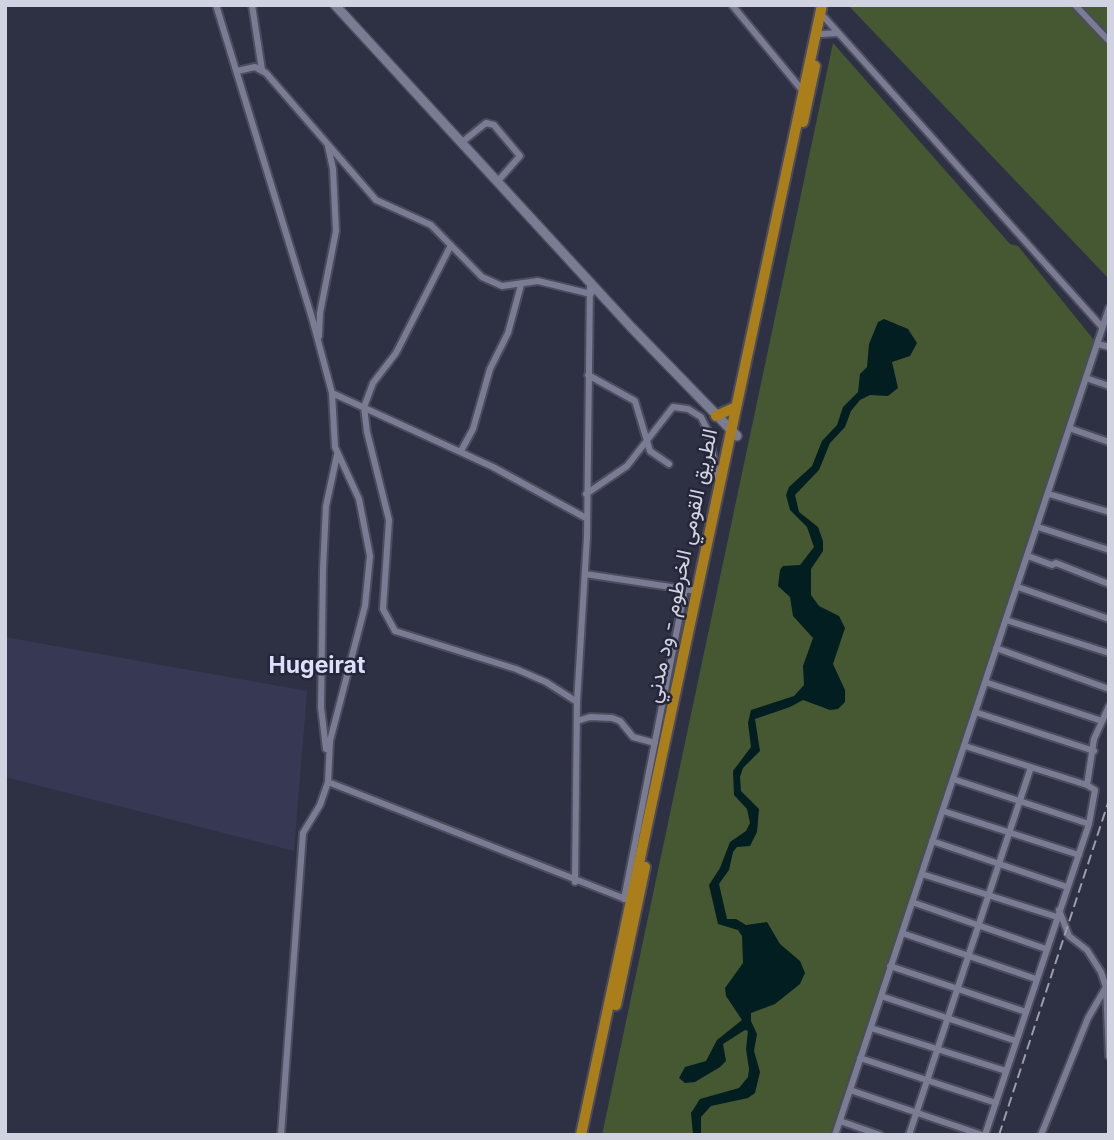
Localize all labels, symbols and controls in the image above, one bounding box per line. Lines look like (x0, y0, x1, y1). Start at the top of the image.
street label: الطريق القومي الخرطوم - ود مدني (641, 427, 723, 705)
district label: Hugeirat (269, 652, 365, 680)

